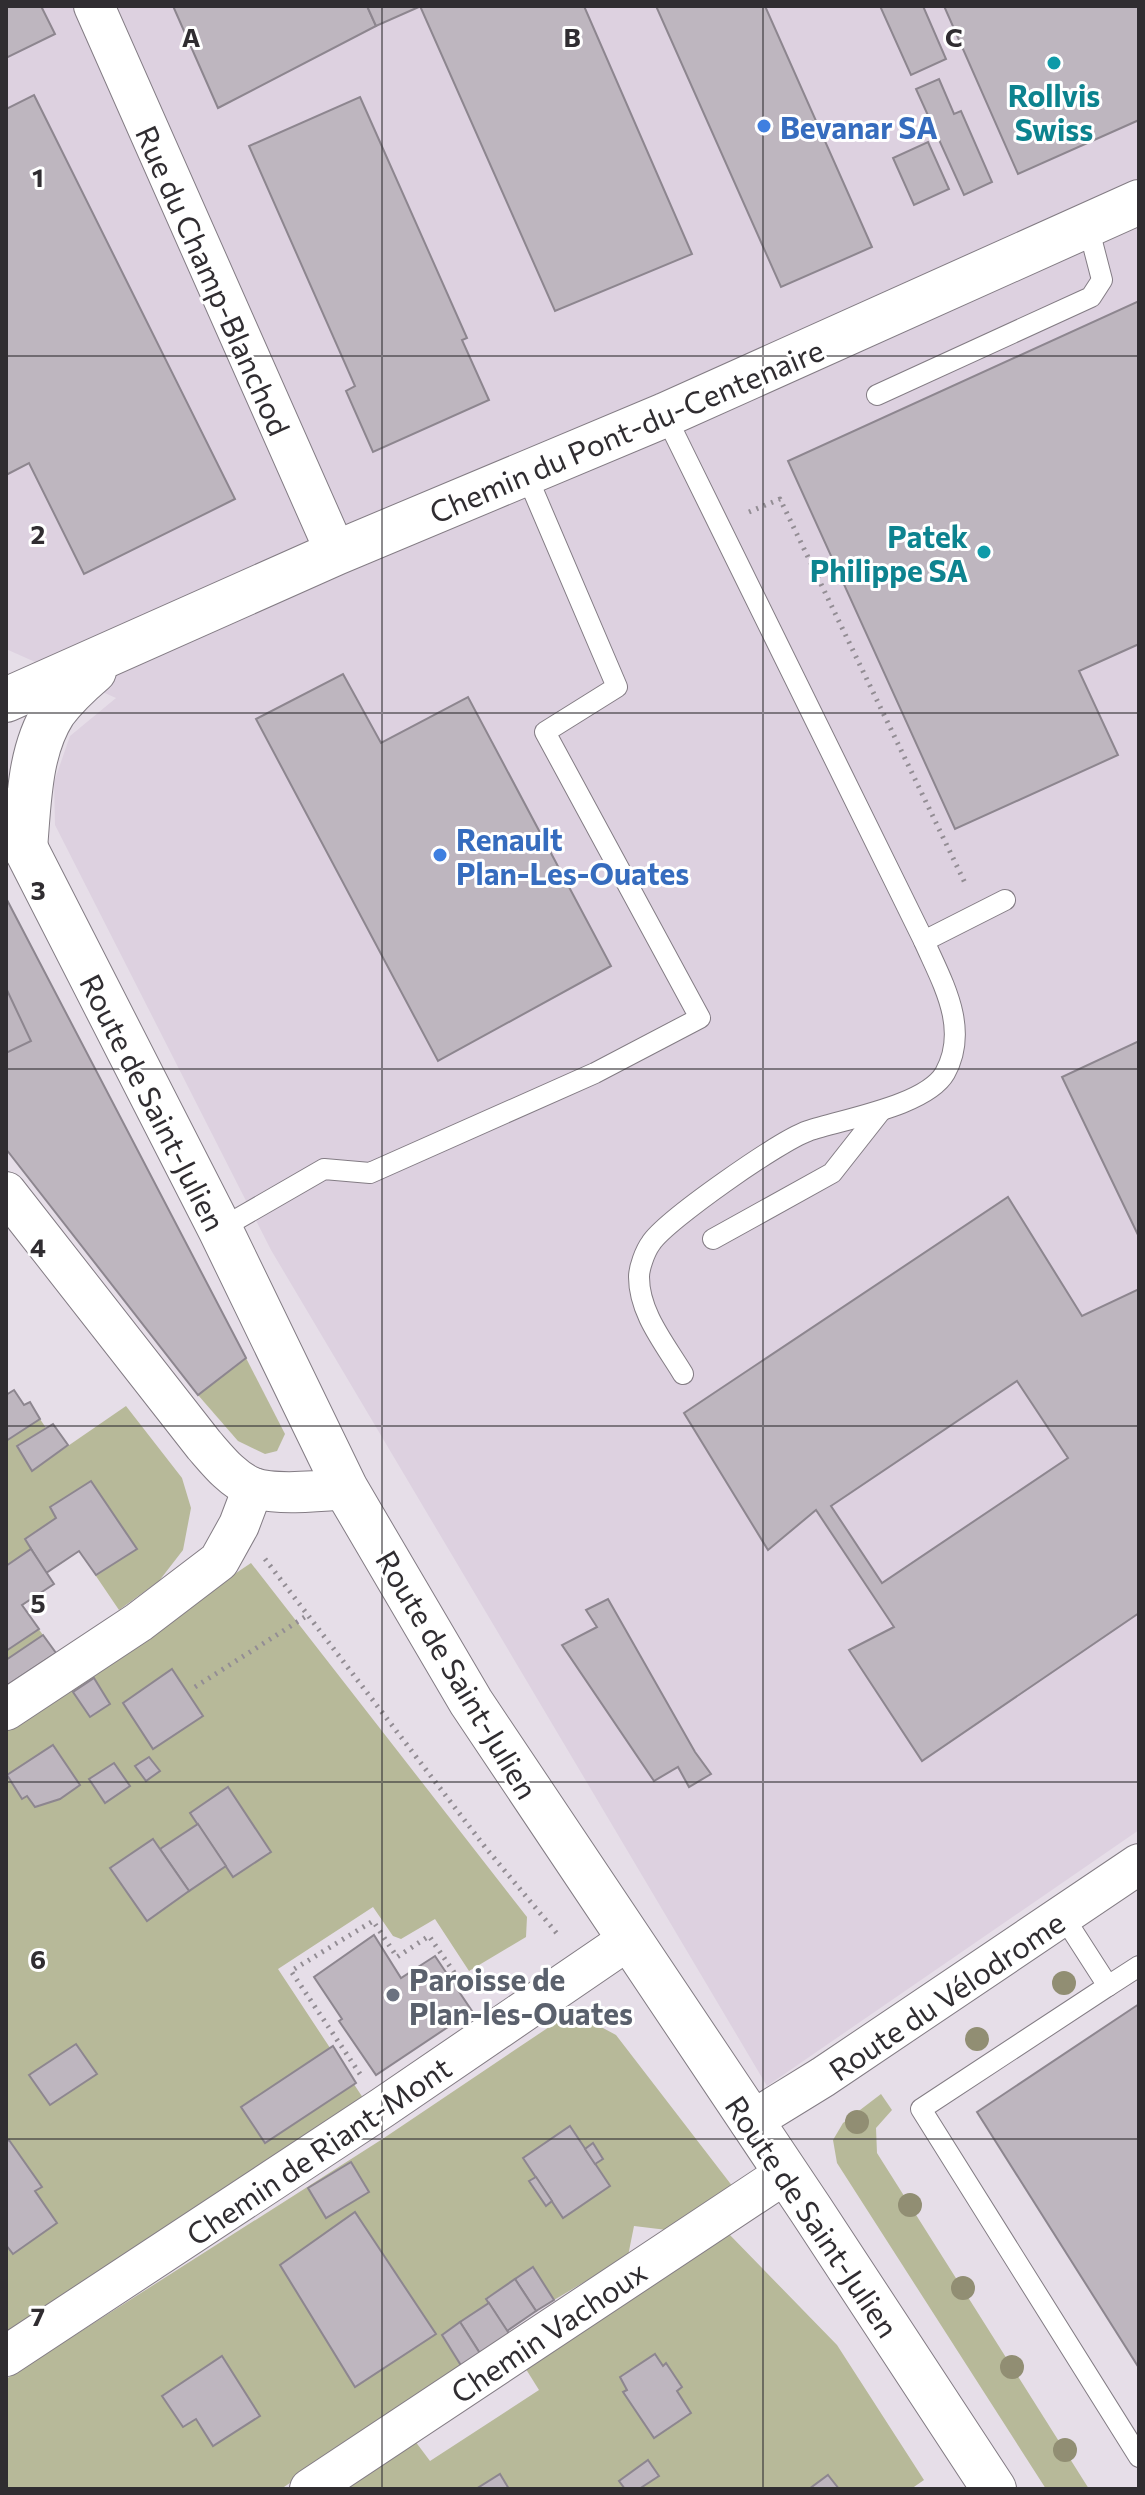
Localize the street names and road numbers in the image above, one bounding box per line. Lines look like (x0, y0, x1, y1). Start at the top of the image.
street label: Rue du Champ-Blanchod (129, 119, 299, 441)
street label: Chemin du Pont-du-Centenaire (423, 330, 829, 530)
street label: Route de Saint-Julien (73, 967, 235, 1237)
street label: Route de Saint-Julien (369, 1543, 547, 1805)
street label: Route du Vélodrome (821, 1903, 1071, 2087)
street label: Chemin de Riant-Mont (179, 2048, 457, 2252)
street label: Route de Saint-Julien (718, 2088, 908, 2344)
street label: Chemin Vachoux (443, 2252, 653, 2410)

